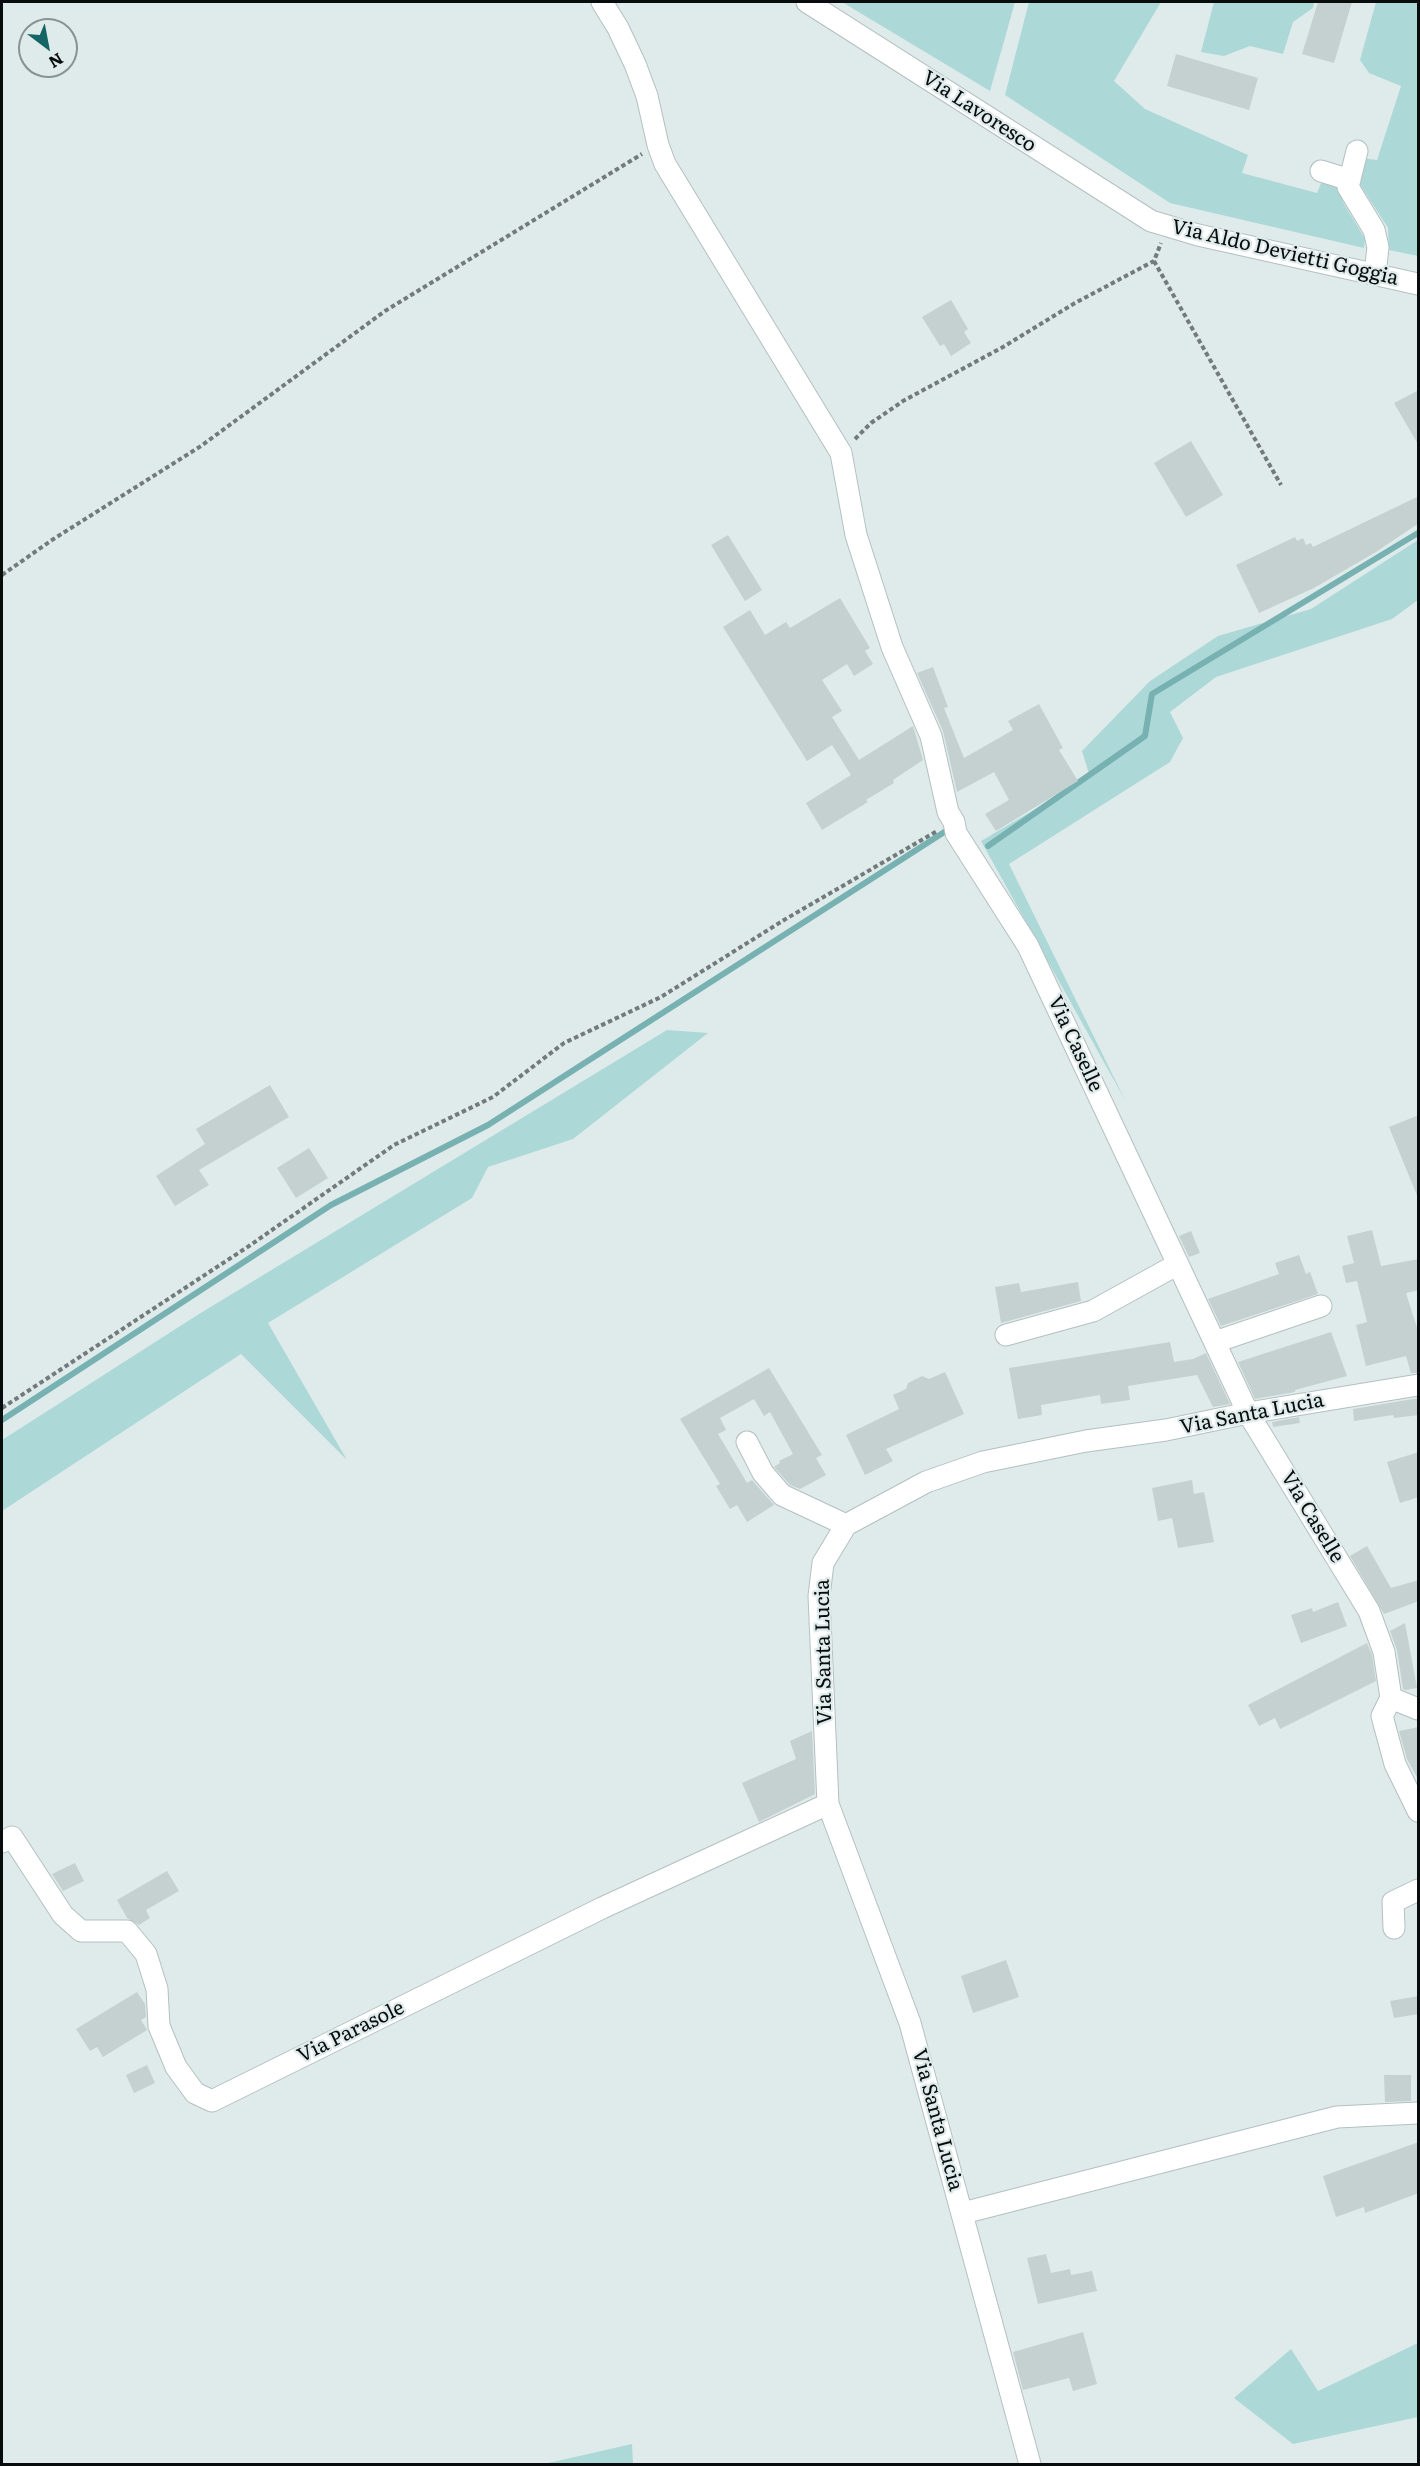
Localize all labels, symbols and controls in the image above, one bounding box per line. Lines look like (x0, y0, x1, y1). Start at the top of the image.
north arrow (18, 18, 78, 78)
text: N (44, 48, 69, 75)
street label: Via Lavoresco (917, 66, 1041, 158)
street label: Via Aldo Devietti Goggia (1169, 215, 1401, 291)
street label: Via Caselle (1042, 992, 1108, 1096)
street label: Via Santa Lucia (1178, 1388, 1326, 1440)
street label: Via Caselle (1275, 1467, 1349, 1567)
street label: Via Santa Lucia (811, 1579, 837, 1725)
street label: Via Parasole (294, 1996, 408, 2068)
street label: Via Santa Lucia (907, 2046, 967, 2194)

